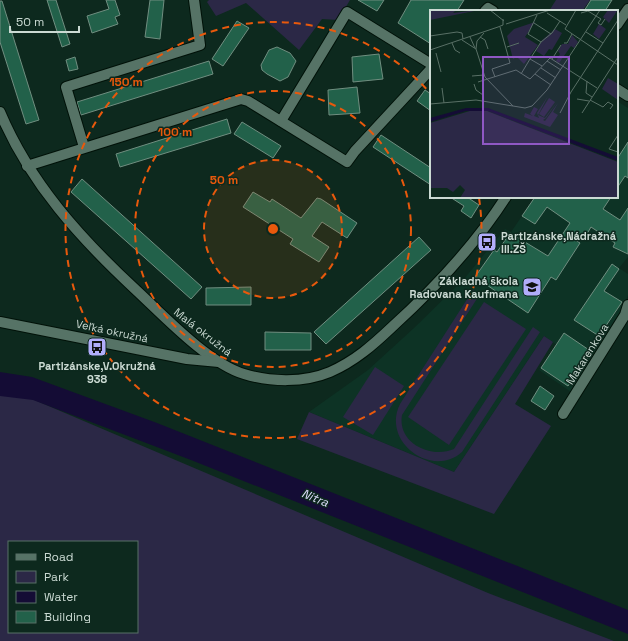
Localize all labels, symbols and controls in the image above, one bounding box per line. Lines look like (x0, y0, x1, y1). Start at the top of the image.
scale bar (10, 8, 79, 34)
inset map (430, 10, 618, 198)
text: 50 m (16, 14, 44, 30)
text: 150 m (109, 74, 143, 90)
text: 100 m (158, 124, 192, 140)
text: 50 m (210, 172, 238, 188)
centre of rings (266, 222, 280, 236)
place label: Partizánske,Nádražná III.ZŠ (501, 229, 617, 256)
bus stop icon: Partizánske,Nádražná III.ZŠ (476, 231, 498, 253)
place label: Základná škola Radovana Kaufmana (409, 274, 519, 301)
school or university icon: Základná škola Radovana Kaufmana (521, 276, 543, 298)
street label: Malá okružná (171, 305, 235, 360)
street label: Veľká okružná (75, 316, 150, 346)
street label: Makarenkova (563, 320, 612, 387)
bus stop icon: Partizánske,V.Okružná 938 (86, 336, 108, 358)
place label: Partizánske,V.Okružná 938 (38, 359, 156, 386)
water label: Nitra (299, 485, 331, 511)
legend (8, 541, 138, 633)
text: Road (44, 549, 73, 565)
text: Park (44, 569, 69, 585)
text: Water (44, 589, 78, 605)
text: Building (44, 609, 91, 625)

